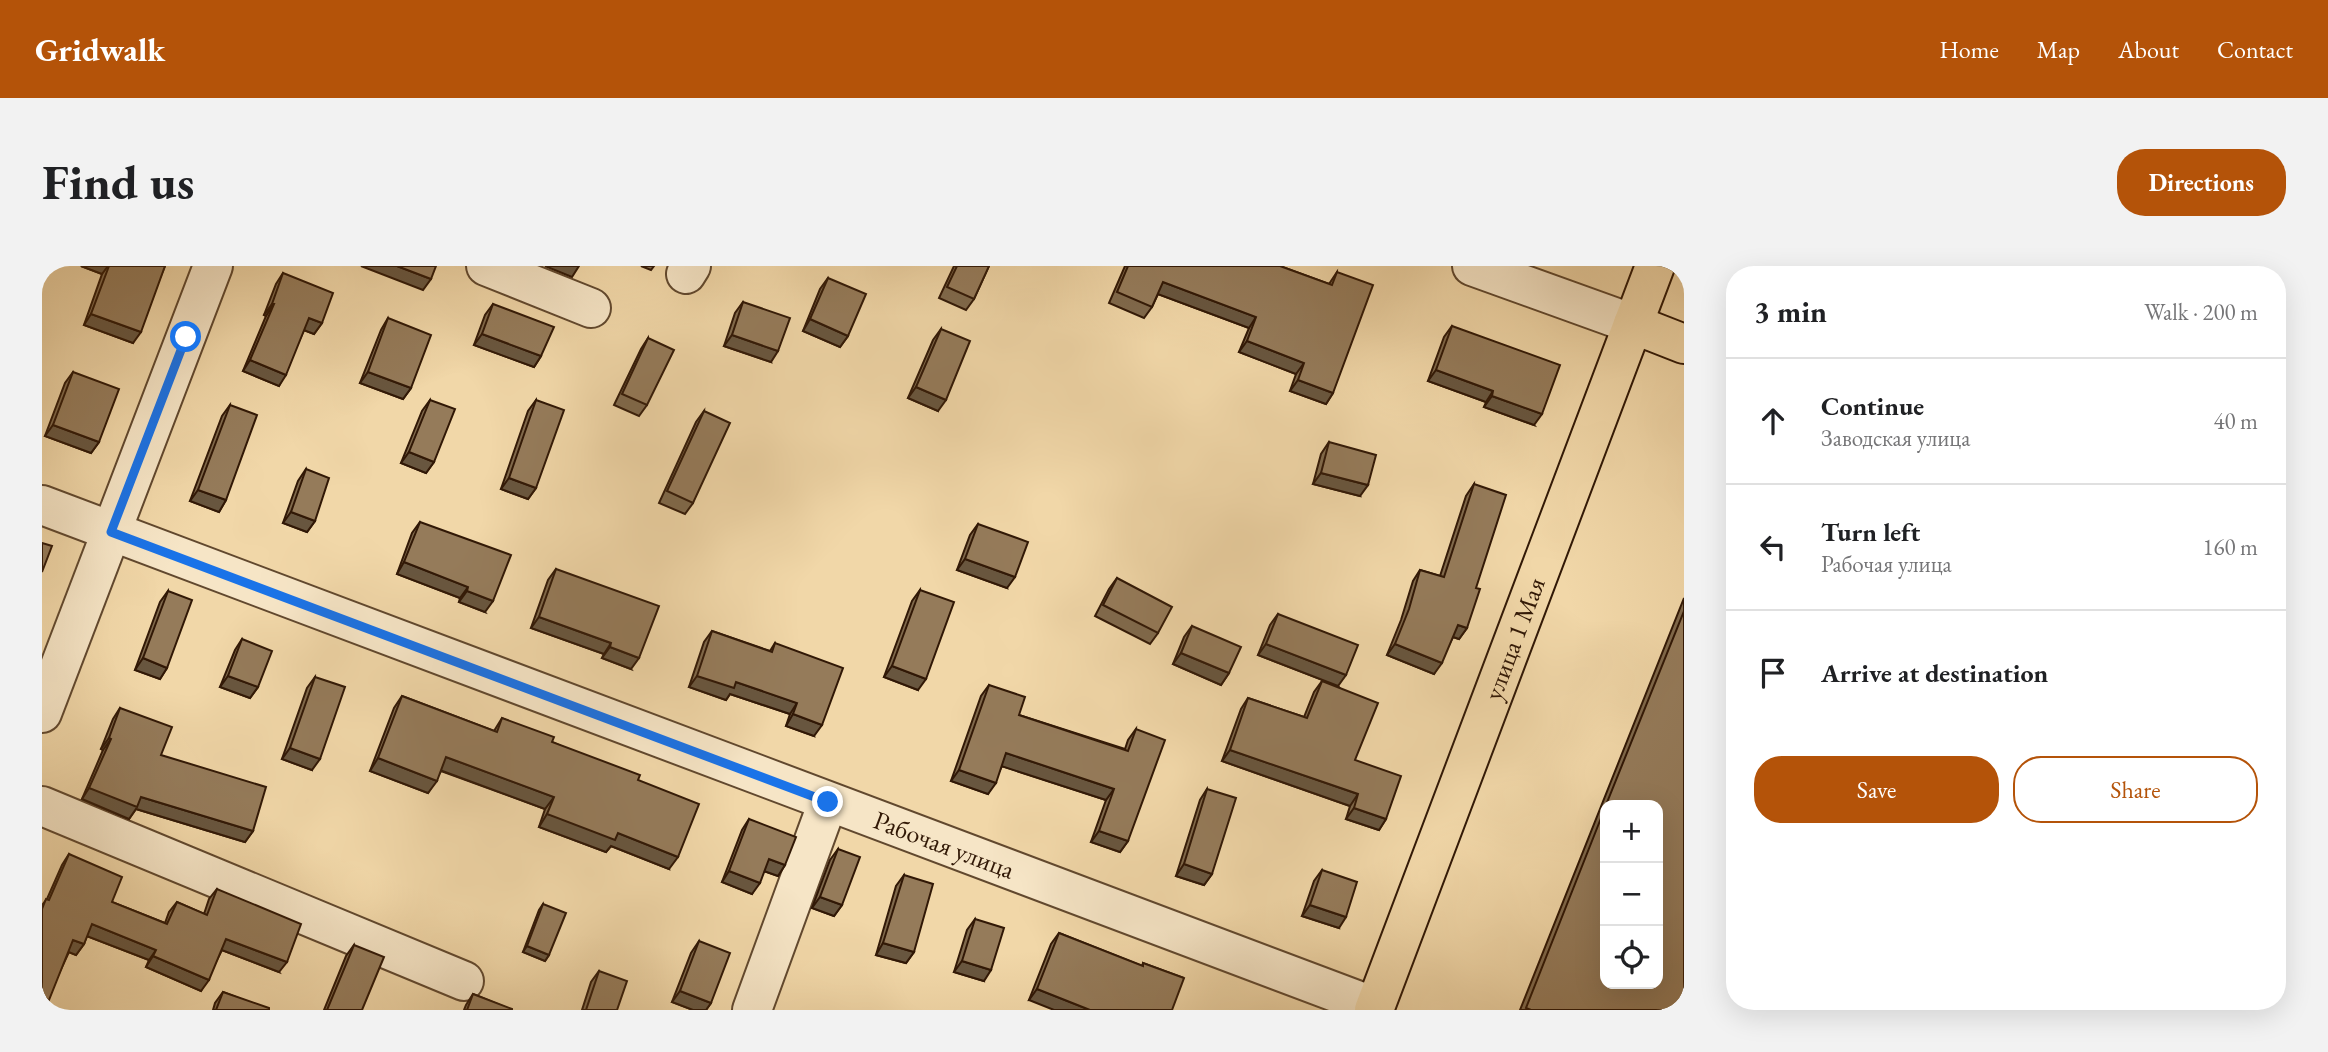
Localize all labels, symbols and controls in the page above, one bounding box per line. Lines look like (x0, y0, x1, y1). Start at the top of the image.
text: Gridwalk (35, 28, 165, 71)
text: Home (1939, 34, 1999, 65)
text: Map (2037, 34, 2080, 65)
text: About (2118, 34, 2179, 65)
text: Contact (2217, 34, 2293, 65)
button: Directions (2117, 149, 2286, 216)
text: Find us (42, 150, 194, 214)
text: 3 min (1754, 292, 1827, 331)
text: Walk · 200 m (2144, 297, 2258, 327)
route start (170, 321, 201, 352)
text: Continue (1821, 389, 1924, 423)
icon: ahead (1754, 402, 1792, 440)
text: 40 m (2213, 406, 2258, 436)
text: Заводская улица (1821, 423, 1970, 453)
text: Turn left (1821, 515, 1920, 549)
icon: left (1754, 528, 1792, 566)
text: 160 m (2202, 532, 2258, 562)
text: Рабочая улица (1821, 549, 1952, 579)
street label: улица 1 Мая (1476, 572, 1553, 705)
icon: arrive (1754, 654, 1792, 692)
text: Arrive at destination (1821, 656, 2048, 690)
button: Save (1754, 756, 1999, 823)
button: Share (2013, 756, 2258, 823)
route end (812, 786, 843, 817)
map controls (1600, 800, 1663, 989)
button: + (1600, 800, 1663, 863)
street label: Рабочая улица (869, 803, 1020, 887)
button: − (1600, 863, 1663, 926)
button: locate (1600, 926, 1663, 989)

